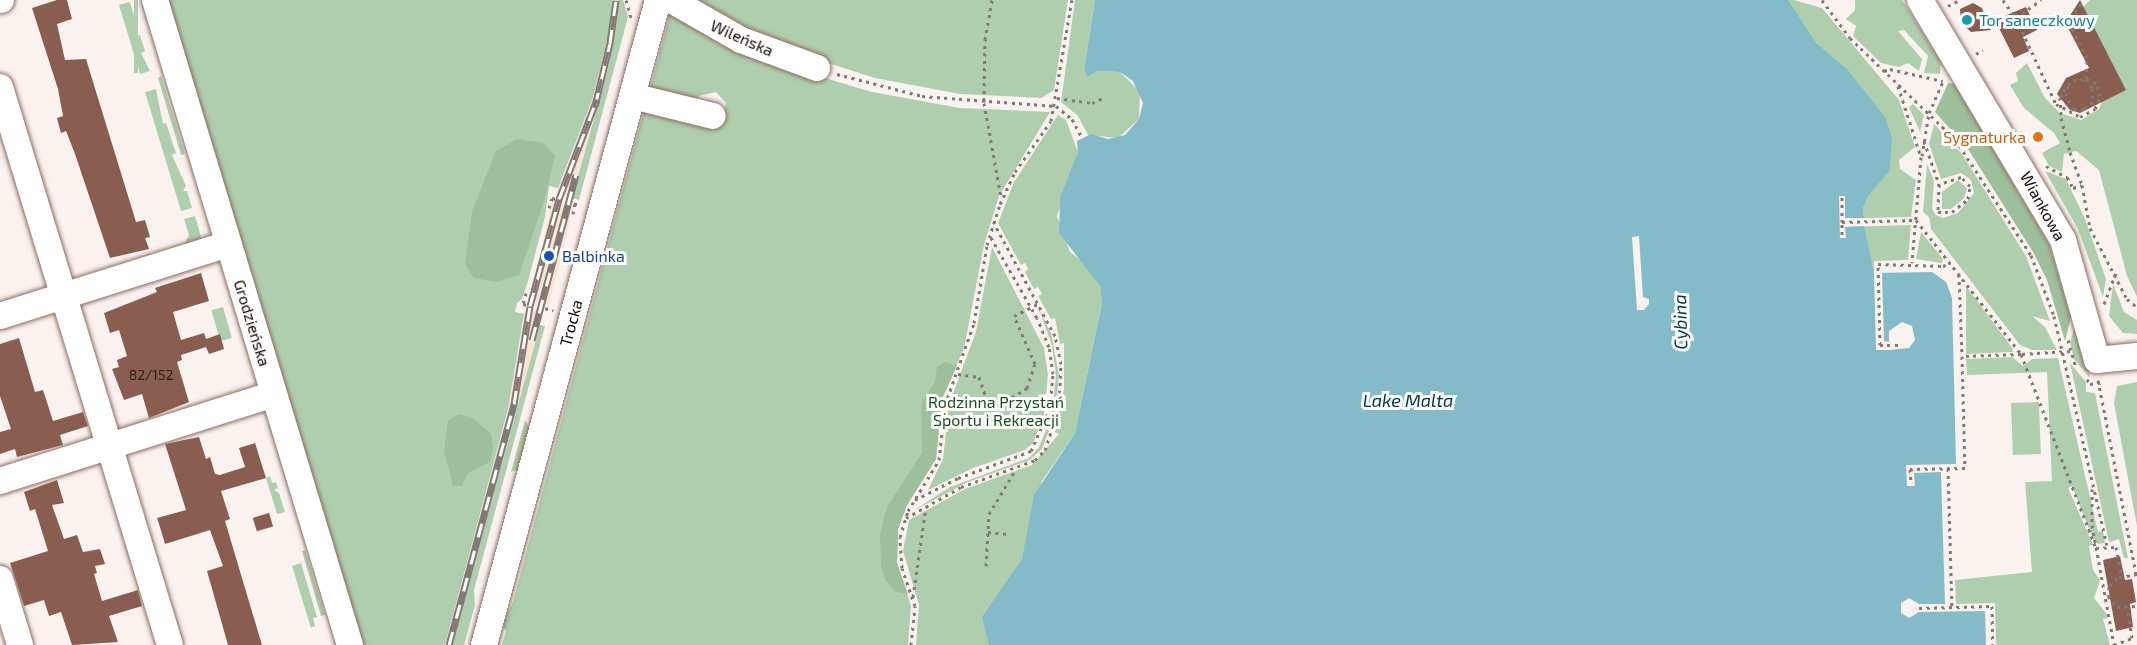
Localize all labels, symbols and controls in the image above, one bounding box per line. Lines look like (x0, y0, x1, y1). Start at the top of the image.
place label: Tor saneczkowy (1979, 10, 2095, 30)
marker: Tor saneczkowy (1960, 13, 1974, 27)
street label: Wileńska (708, 16, 776, 60)
place label: Sygnaturka (1943, 127, 2026, 147)
marker: Sygnaturka (2031, 130, 2045, 144)
street label: Wiankowa (2016, 168, 2070, 244)
place label: Balbinka (562, 246, 625, 266)
marker: Balbinka (540, 247, 558, 265)
street label: Grodzieńska (230, 277, 274, 369)
water label: Cybina (1669, 294, 1691, 350)
street label: Trocka (556, 297, 586, 349)
house number: 82/152 (129, 367, 173, 383)
water label: Lake Malta (1363, 389, 1453, 411)
park label: Rodzinna Przystań Sportu i Rekreacji (928, 392, 1064, 430)

